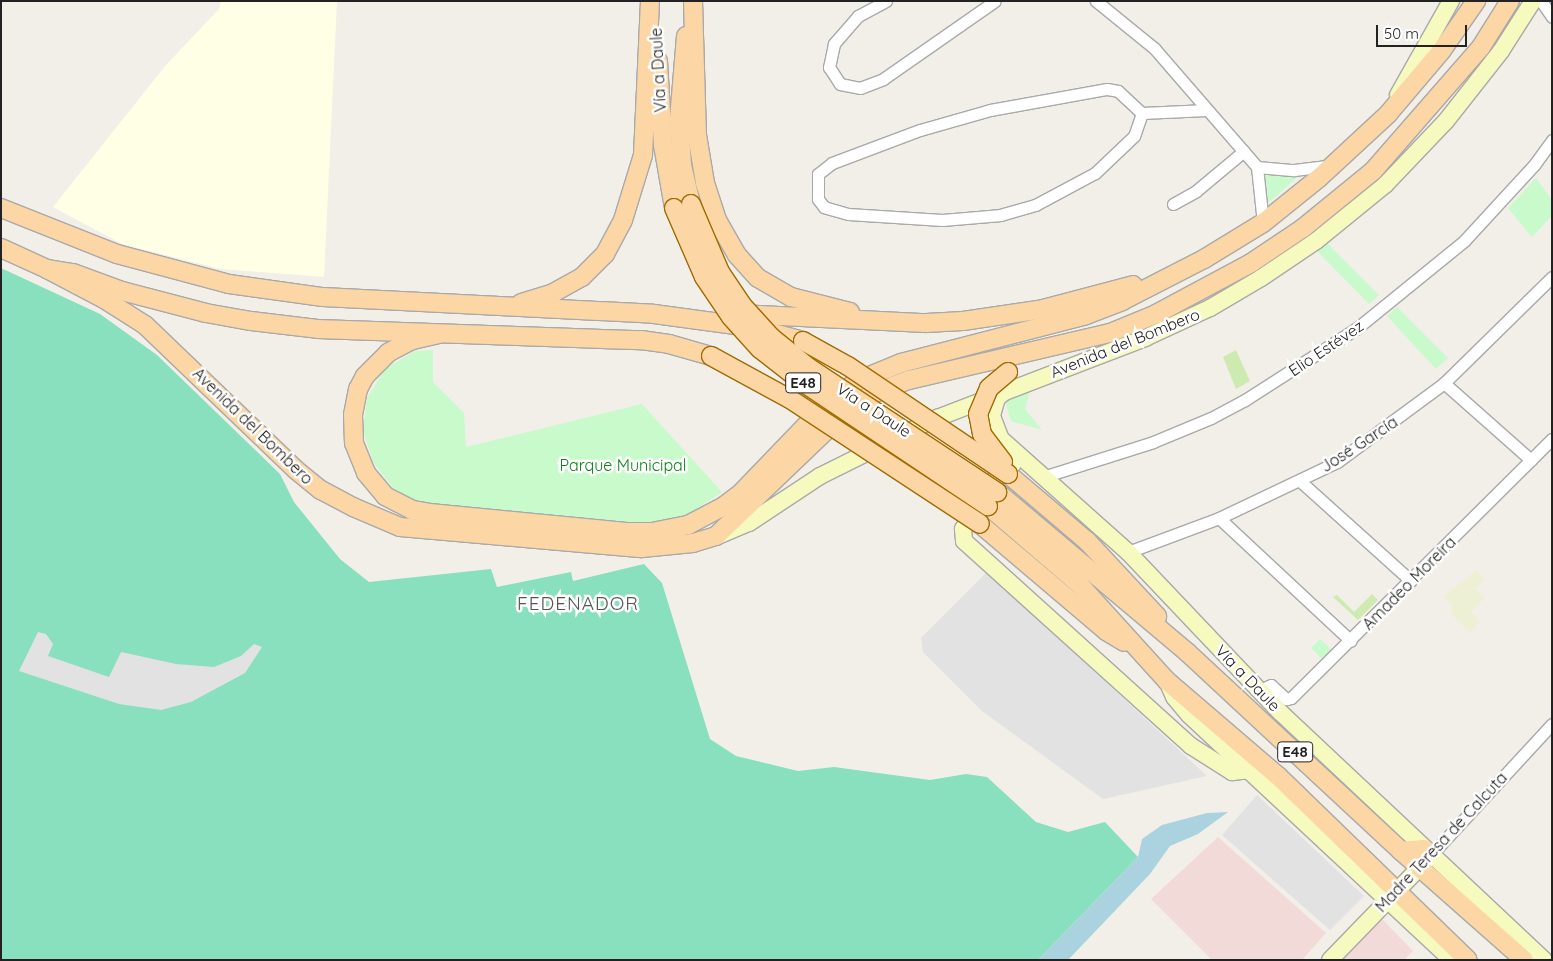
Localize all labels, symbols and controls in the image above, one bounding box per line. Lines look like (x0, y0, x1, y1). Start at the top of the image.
scale bar (1378, 15, 1469, 47)
text: 50 m (1384, 24, 1419, 43)
street label: Vía a Daule (646, 27, 670, 113)
street label: Avenida del Bombero (1048, 304, 1202, 382)
street label: Elio Estévez (1285, 316, 1367, 380)
street label: Avenida del Bombero (189, 364, 317, 488)
road number: E48 (784, 370, 822, 396)
street label: Vía a Daule (833, 379, 915, 441)
street label: José García (1317, 412, 1401, 476)
park label: Parque Municipal (560, 455, 686, 475)
street label: Amadeo Moreira (1358, 532, 1460, 634)
district label: FEDENADOR (516, 593, 640, 615)
street label: Vía a Daule (1212, 641, 1284, 715)
road number: E48 (1276, 740, 1314, 764)
street label: Madre Teresa de Calcuta (1371, 768, 1511, 916)

